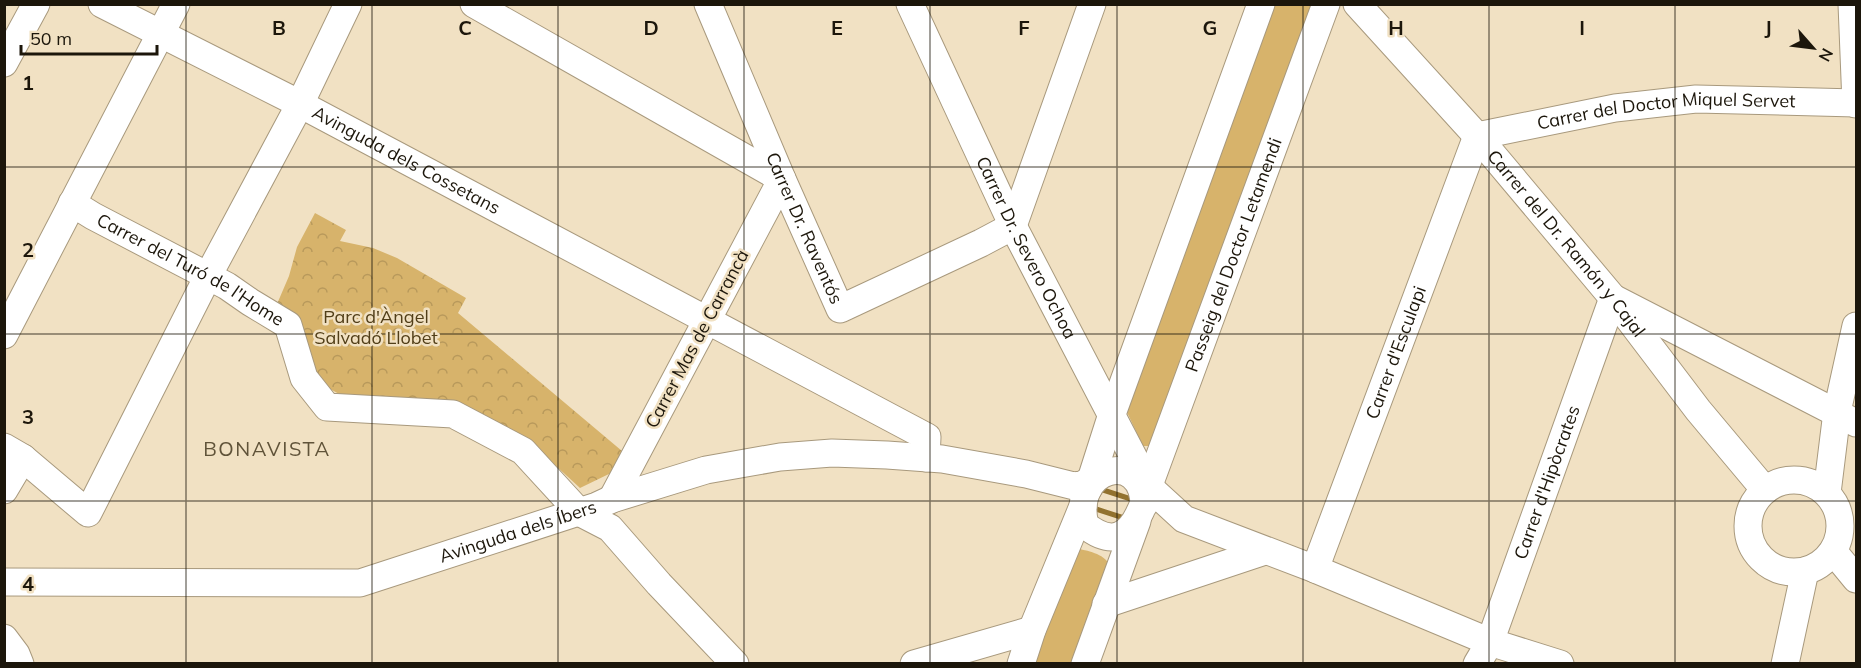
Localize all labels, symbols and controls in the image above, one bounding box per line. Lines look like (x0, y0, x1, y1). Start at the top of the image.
text: B (272, 15, 286, 40)
text: C (458, 15, 472, 40)
text: D (643, 15, 659, 40)
text: E (831, 15, 843, 40)
text: F (1018, 15, 1030, 40)
text: G (1203, 15, 1217, 40)
text: H (1388, 15, 1404, 40)
text: I (1579, 15, 1585, 40)
text: J (1764, 15, 1772, 40)
scale bar (21, 18, 158, 56)
north arrow (1783, 18, 1843, 78)
text: 50 m (30, 27, 72, 50)
text: N (1815, 45, 1838, 65)
text: 1 (22, 70, 34, 95)
street label: Carrer del Doctor Miquel Servet (1535, 87, 1796, 135)
street label: Avinguda dels Cossetans (308, 101, 504, 219)
street label: Passeig del Doctor Letamendi (1180, 135, 1287, 375)
street label: Carrer del Dr. Ramón y Cajal (1482, 145, 1650, 341)
street label: Carrer Dr. Raventós (761, 149, 848, 308)
street label: Carrer Dr. Severo Ochoa (971, 153, 1082, 343)
street label: Carrer del Turó de l'Home (93, 208, 288, 331)
text: 2 (22, 237, 34, 262)
street label: Carrer Mas de Carrancà (640, 246, 753, 432)
street label: Carrer d'Esculapi (1360, 283, 1431, 422)
park label: Parc d'Àngel Salvadó Llobet (314, 305, 438, 349)
street label: Carrer d'Hipòcrates (1508, 402, 1585, 562)
text: 3 (22, 404, 34, 429)
district label: BONAVISTA (203, 436, 331, 461)
street label: Avinguda dels Íbers (436, 495, 599, 568)
text: 4 (22, 571, 34, 596)

